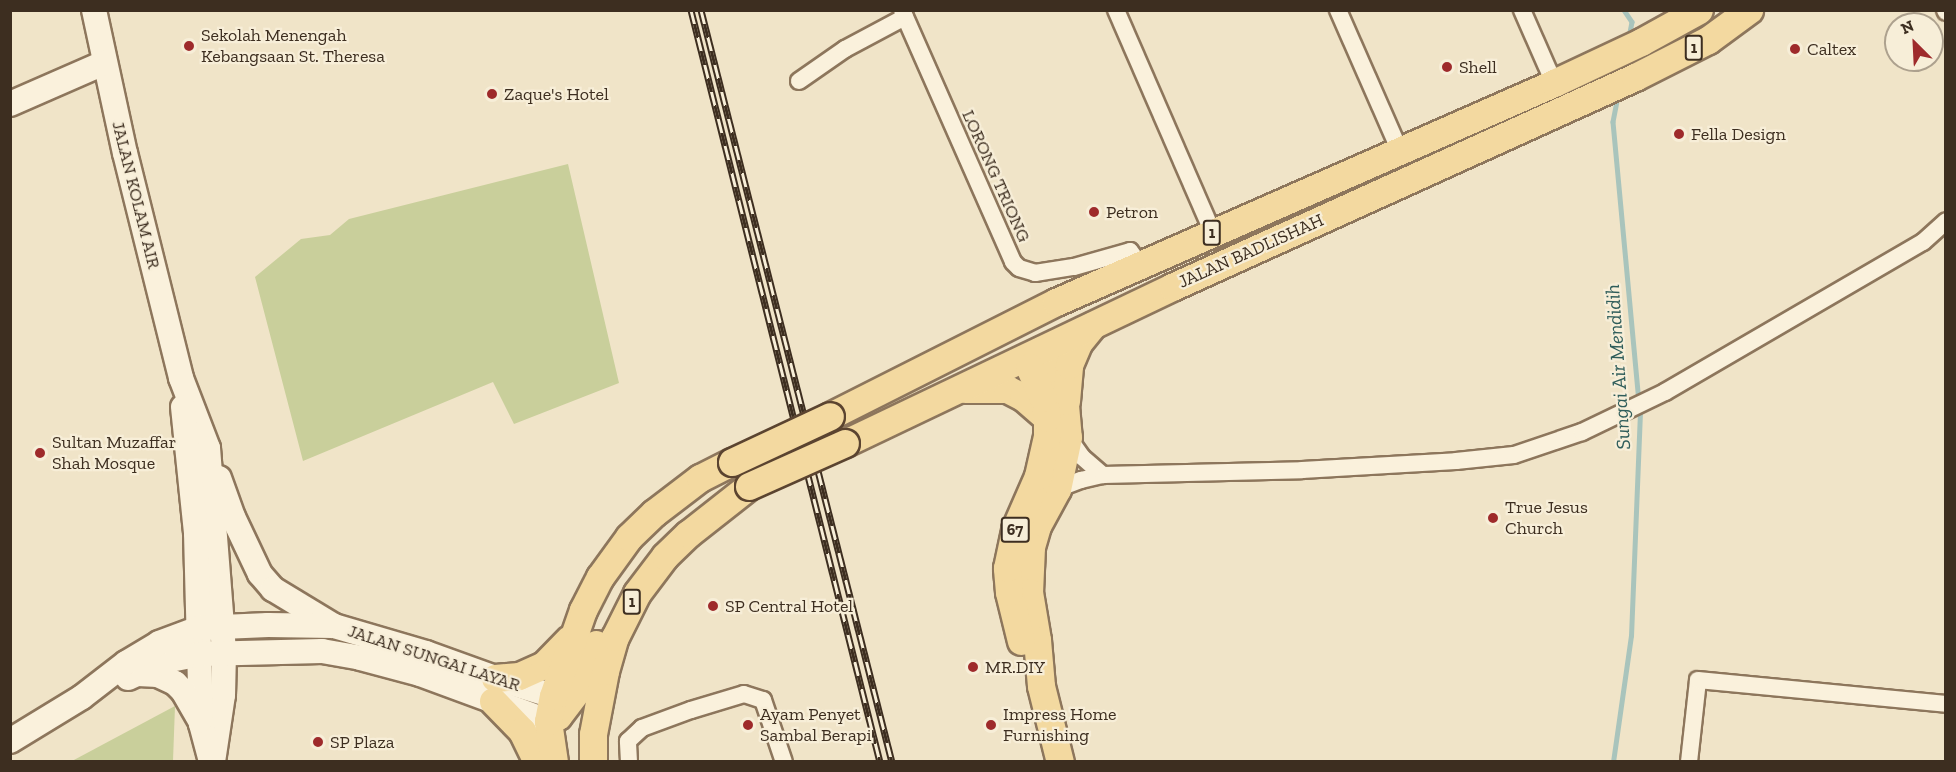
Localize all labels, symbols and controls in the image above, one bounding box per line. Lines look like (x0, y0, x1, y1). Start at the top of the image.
north arrow (1884, 12, 1944, 72)
text: N (1898, 16, 1917, 38)
place label: Sekolah Menengah Kebangsaan St. Theresa (201, 25, 385, 68)
road number: 1 (1684, 35, 1704, 61)
place label: Caltex (1807, 38, 1856, 60)
marker: Sekolah Menengah Kebangsaan St. Theresa (182, 39, 196, 53)
marker: Caltex (1788, 42, 1802, 56)
place label: Shell (1459, 56, 1497, 78)
marker: Shell (1440, 60, 1454, 74)
place label: Zaque's Hotel (504, 83, 609, 105)
marker: Zaque's Hotel (485, 87, 499, 101)
street label: LORONG TRIONG (957, 107, 1035, 245)
street label: JALAN KOLAM AIR (107, 119, 165, 271)
place label: Fella Design (1691, 123, 1786, 145)
marker: Fella Design (1672, 127, 1686, 141)
place label: Petron (1106, 201, 1158, 223)
marker: Petron (1087, 205, 1101, 219)
street label: JALAN BADLISHAH (1175, 209, 1327, 293)
road number: 1 (1202, 220, 1222, 246)
water label: Sungai Air Mendidih (1600, 283, 1636, 451)
place label: Sultan Muzaffar Shah Mosque (52, 432, 176, 474)
marker: Sultan Muzaffar Shah Mosque (33, 446, 47, 460)
place label: True Jesus Church (1505, 497, 1588, 540)
marker: True Jesus Church (1486, 511, 1500, 525)
road number: 67 (1000, 517, 1030, 543)
road number: 1 (622, 589, 642, 615)
place label: SP Central Hotel (725, 595, 854, 617)
marker: SP Central Hotel (706, 599, 720, 613)
street label: JALAN SUNGAI LAYAR (345, 620, 523, 696)
place label: MR.DIY (985, 656, 1045, 678)
marker: MR.DIY (966, 660, 980, 674)
place label: Ayam Penyet Sambal Berapi (760, 704, 872, 746)
place label: Impress Home Furnishing (1003, 704, 1117, 746)
marker: Ayam Penyet Sambal Berapi (741, 718, 755, 732)
marker: Impress Home Furnishing (984, 718, 998, 732)
place label: SP Plaza (330, 731, 395, 753)
marker: SP Plaza (311, 735, 325, 749)

